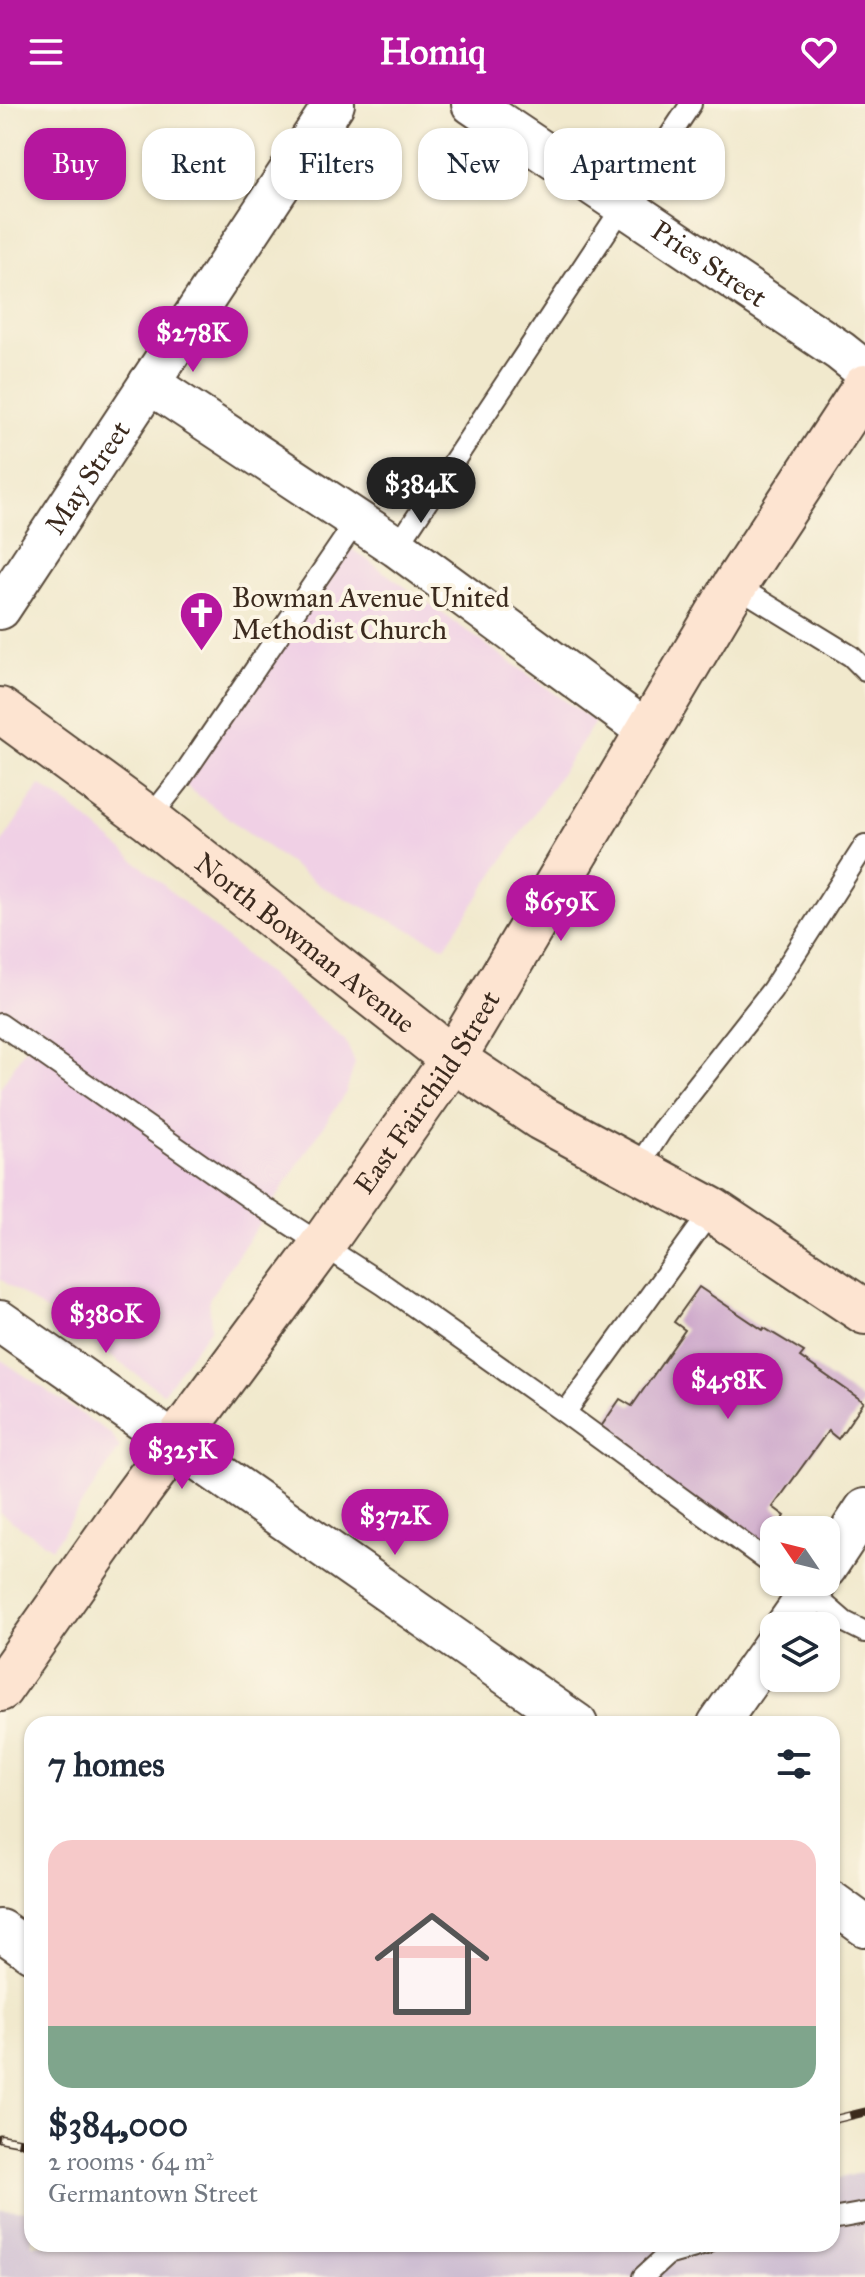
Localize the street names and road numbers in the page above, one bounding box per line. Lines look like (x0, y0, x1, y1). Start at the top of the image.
street label: Pries Street (645, 213, 774, 315)
street label: May Street (37, 414, 138, 541)
street label: North Bowman Avenue (188, 845, 422, 1041)
street label: East Fairchild Street (346, 984, 508, 1201)

